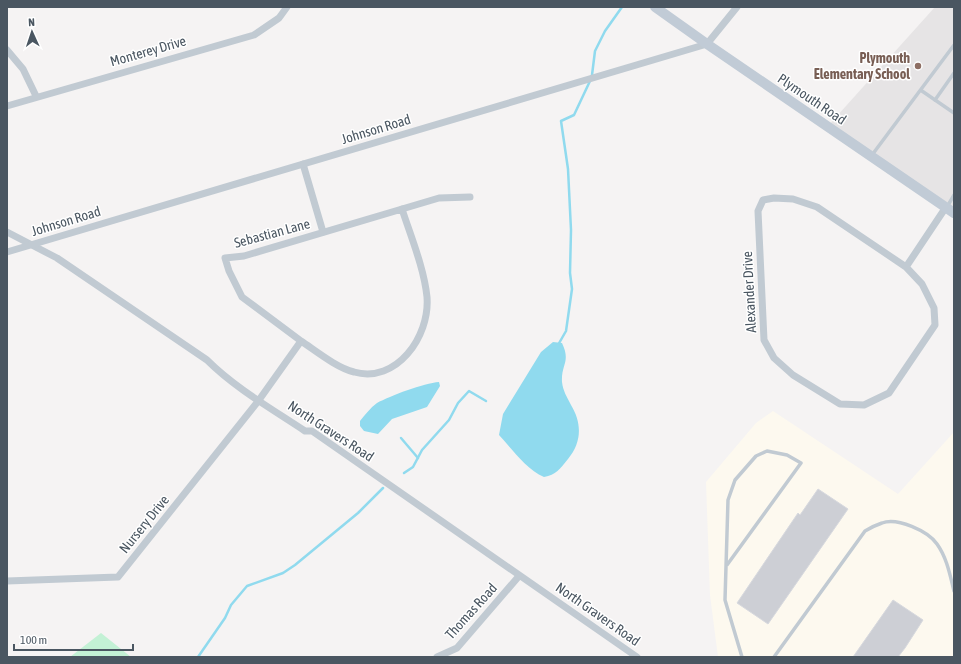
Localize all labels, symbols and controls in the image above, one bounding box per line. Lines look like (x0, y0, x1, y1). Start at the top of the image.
north arrow (12, 12, 52, 52)
text: N (28, 16, 35, 28)
street label: Monterey Drive (108, 33, 188, 69)
place label: Plymouth Elementary School (814, 50, 910, 82)
marker: Plymouth Elementary School (913, 61, 923, 71)
street label: Plymouth Road (775, 70, 849, 128)
street label: Johnson Road (339, 111, 413, 147)
street label: Johnson Road (29, 203, 103, 239)
street label: Sebastian Lane (232, 215, 312, 251)
street label: Alexander Drive (739, 251, 759, 333)
street label: North Gravers Road (285, 397, 377, 465)
street label: Nursery Drive (116, 492, 172, 556)
street label: North Gravers Road (553, 579, 643, 649)
street label: Thomas Road (442, 580, 500, 642)
scale bar (14, 626, 133, 652)
text: 100 m (20, 633, 47, 647)

